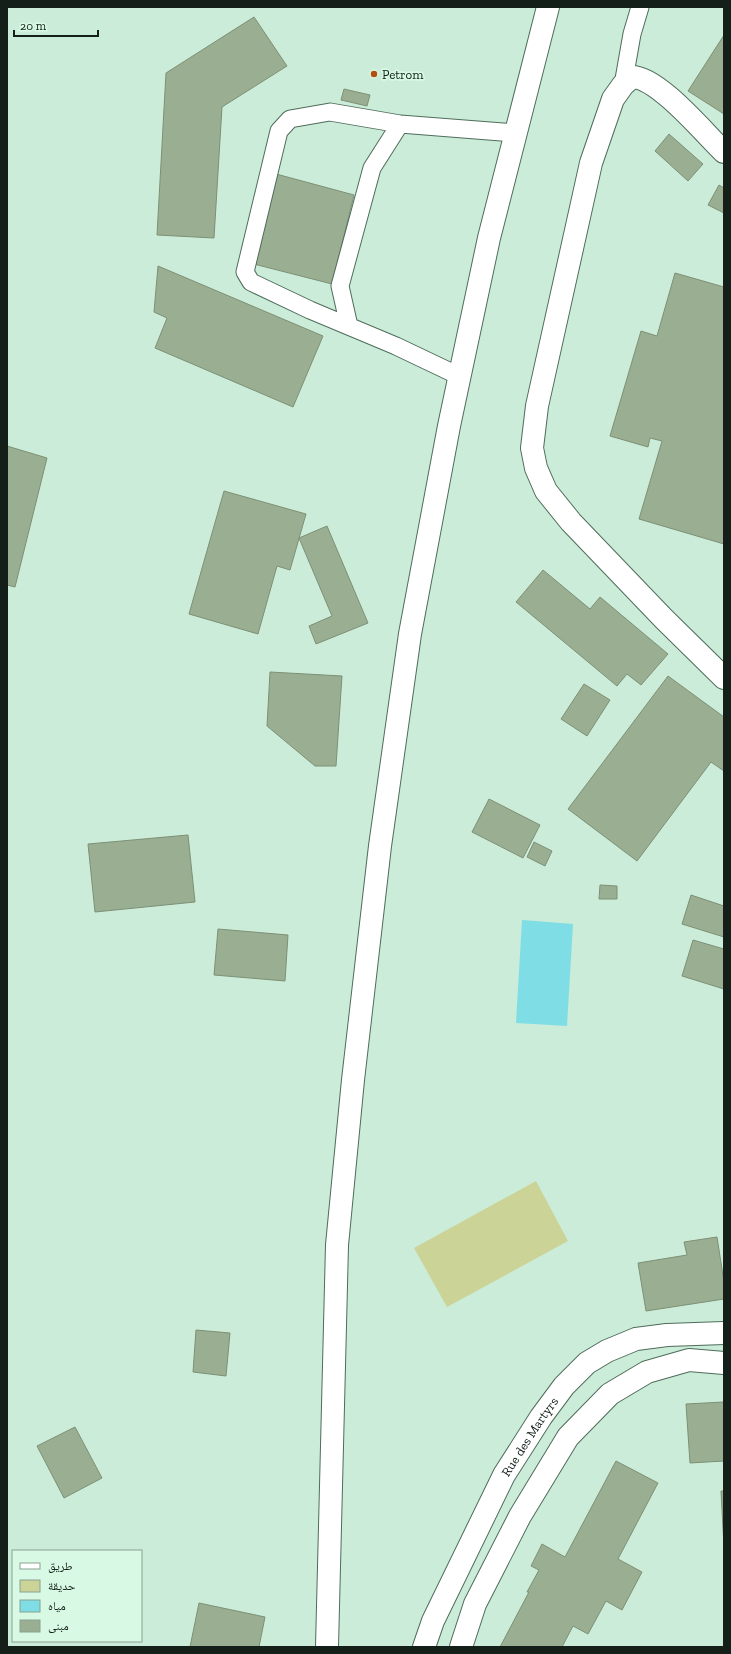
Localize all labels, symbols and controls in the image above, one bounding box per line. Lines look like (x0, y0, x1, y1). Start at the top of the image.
scale bar (14, 12, 98, 38)
text: 20 m (20, 19, 47, 33)
place label: Petrom (382, 67, 424, 82)
marker: Petrom (369, 69, 379, 79)
street label: Rue des Martyrs (498, 1394, 561, 1479)
legend (12, 1550, 142, 1642)
text: طريق (48, 1559, 73, 1573)
text: حديقة (48, 1579, 76, 1593)
text: مياه (48, 1599, 66, 1613)
text: مبنى (48, 1619, 69, 1633)

